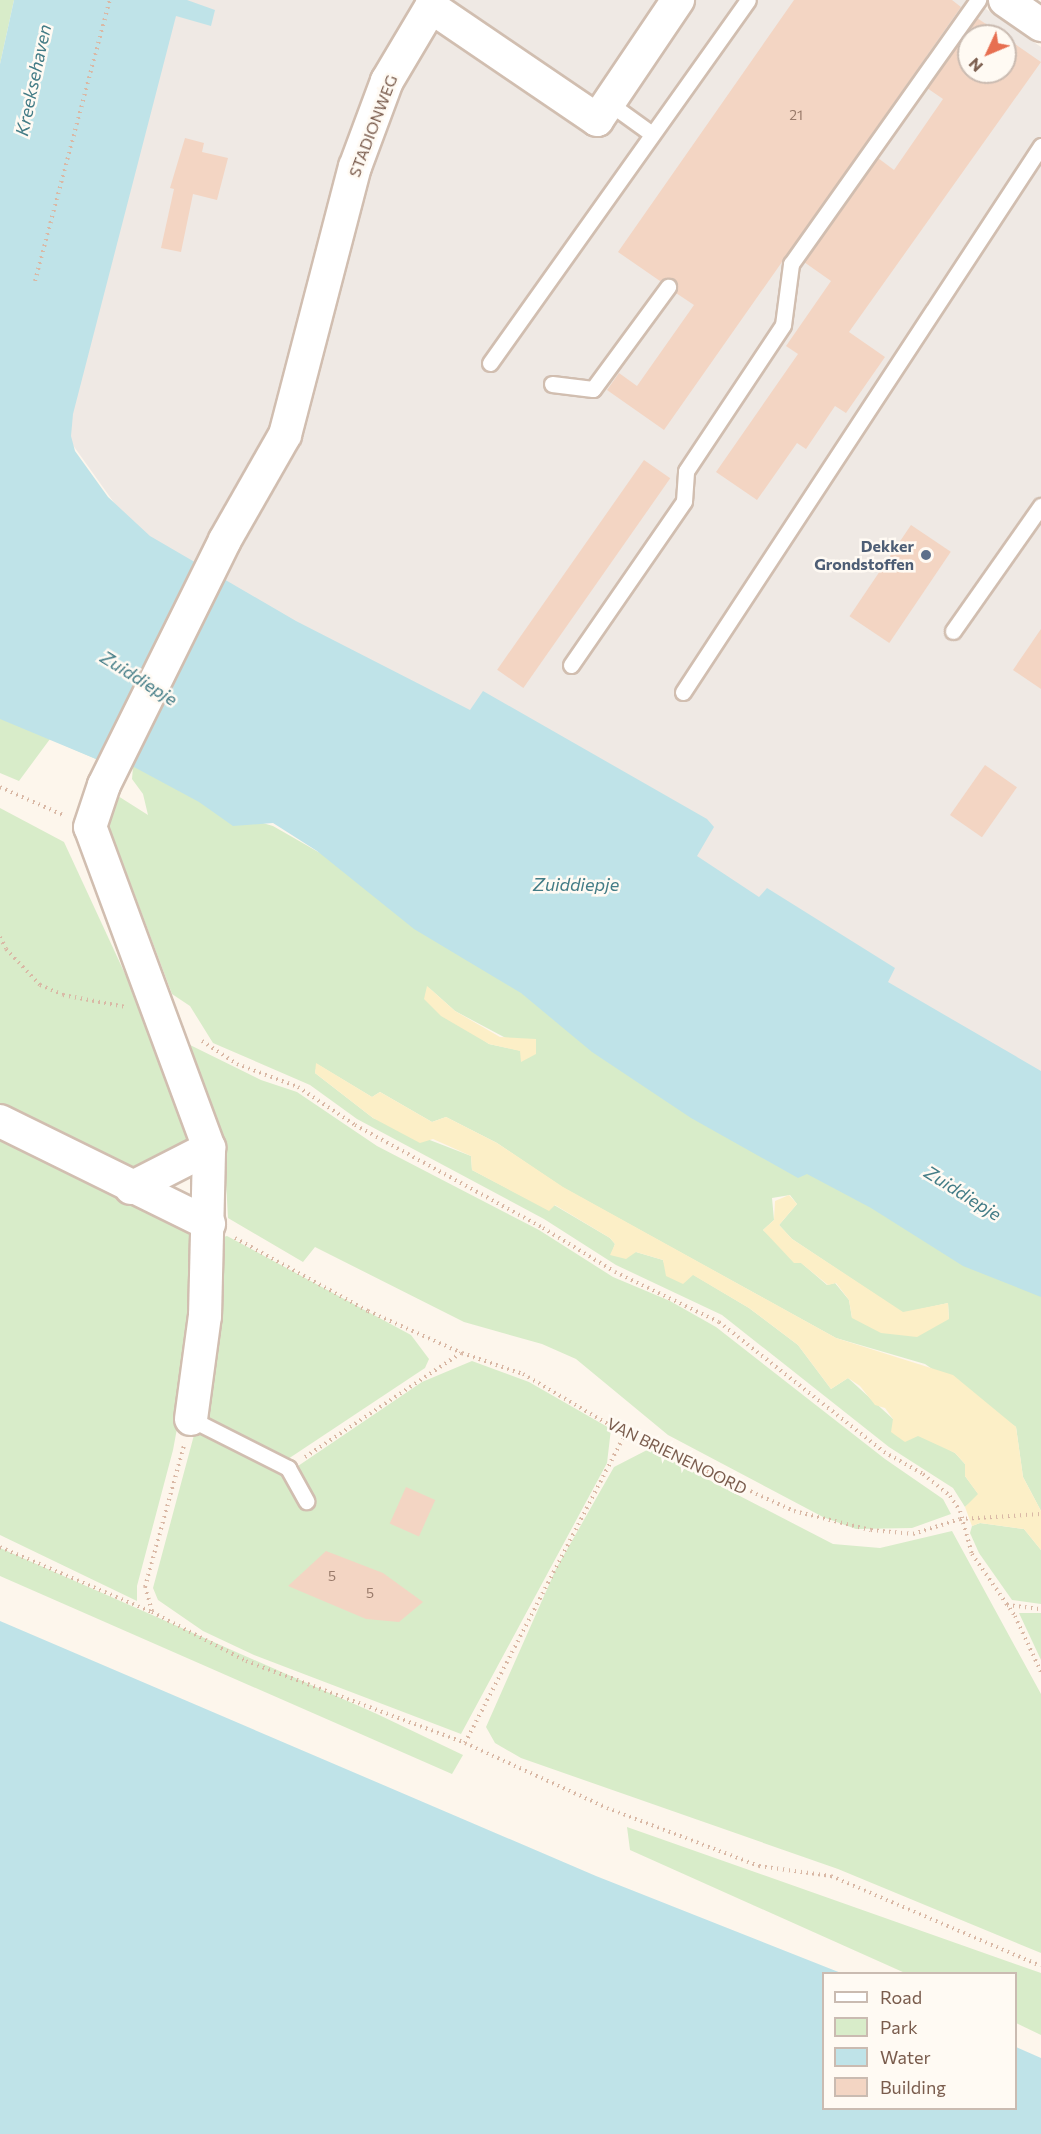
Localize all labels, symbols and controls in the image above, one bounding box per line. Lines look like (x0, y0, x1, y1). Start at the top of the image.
water label: Kreeksehaven (11, 22, 55, 138)
north arrow (957, 24, 1017, 84)
text: N (964, 55, 986, 76)
street label: STADIONWEG (345, 72, 401, 180)
house number: 21 (789, 107, 803, 123)
place label: Dekker Grondstoffen (814, 536, 914, 574)
marker: Dekker Grondstoffen (919, 548, 933, 562)
water label: Zuiddiepje (97, 646, 181, 710)
water label: Zuiddiepje (533, 873, 619, 895)
water label: Zuiddiepje (921, 1161, 1005, 1225)
street label: VAN BRIENENOORD (604, 1414, 750, 1498)
house number: 5 (328, 1568, 336, 1584)
house number: 5 (366, 1585, 374, 1601)
legend (822, 1972, 1017, 2110)
text: Road (880, 1986, 922, 2008)
text: Park (880, 2016, 918, 2038)
text: Water (880, 2046, 931, 2068)
text: Building (880, 2076, 946, 2098)

